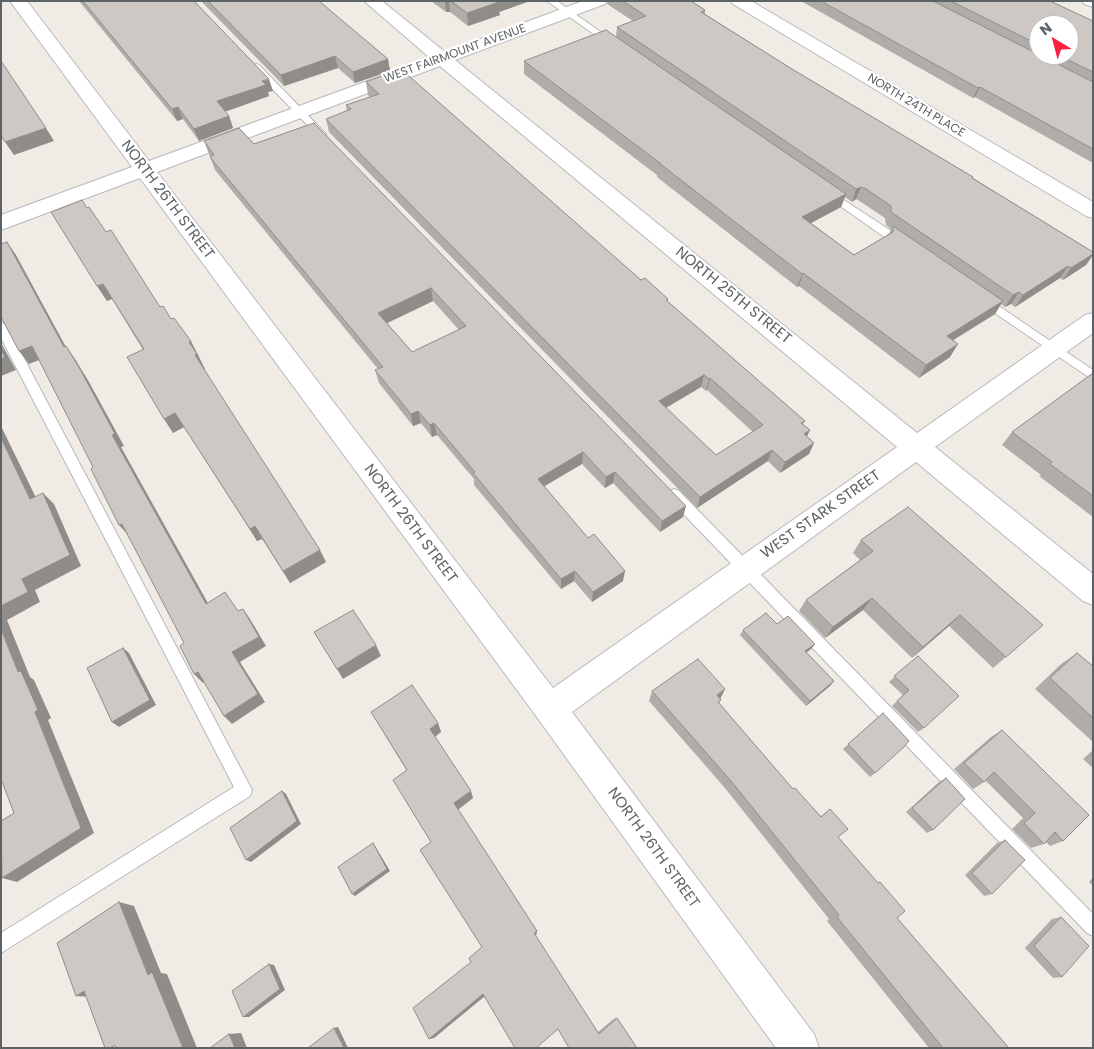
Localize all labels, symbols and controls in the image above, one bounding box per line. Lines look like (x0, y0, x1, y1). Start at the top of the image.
north arrow (1029, 15, 1079, 65)
text: N (1035, 18, 1056, 40)
street label: WEST FAIRMOUNT AVENUE (382, 22, 528, 86)
street label: NORTH 24TH PLACE (865, 71, 967, 141)
street label: NORTH 26TH STREET (116, 137, 218, 263)
street label: NORTH 25TH STREET (671, 244, 795, 348)
street label: NORTH 26TH STREET (359, 461, 461, 587)
street label: WEST STARK STREET (758, 467, 884, 563)
street label: NORTH 26TH STREET (603, 784, 703, 912)

